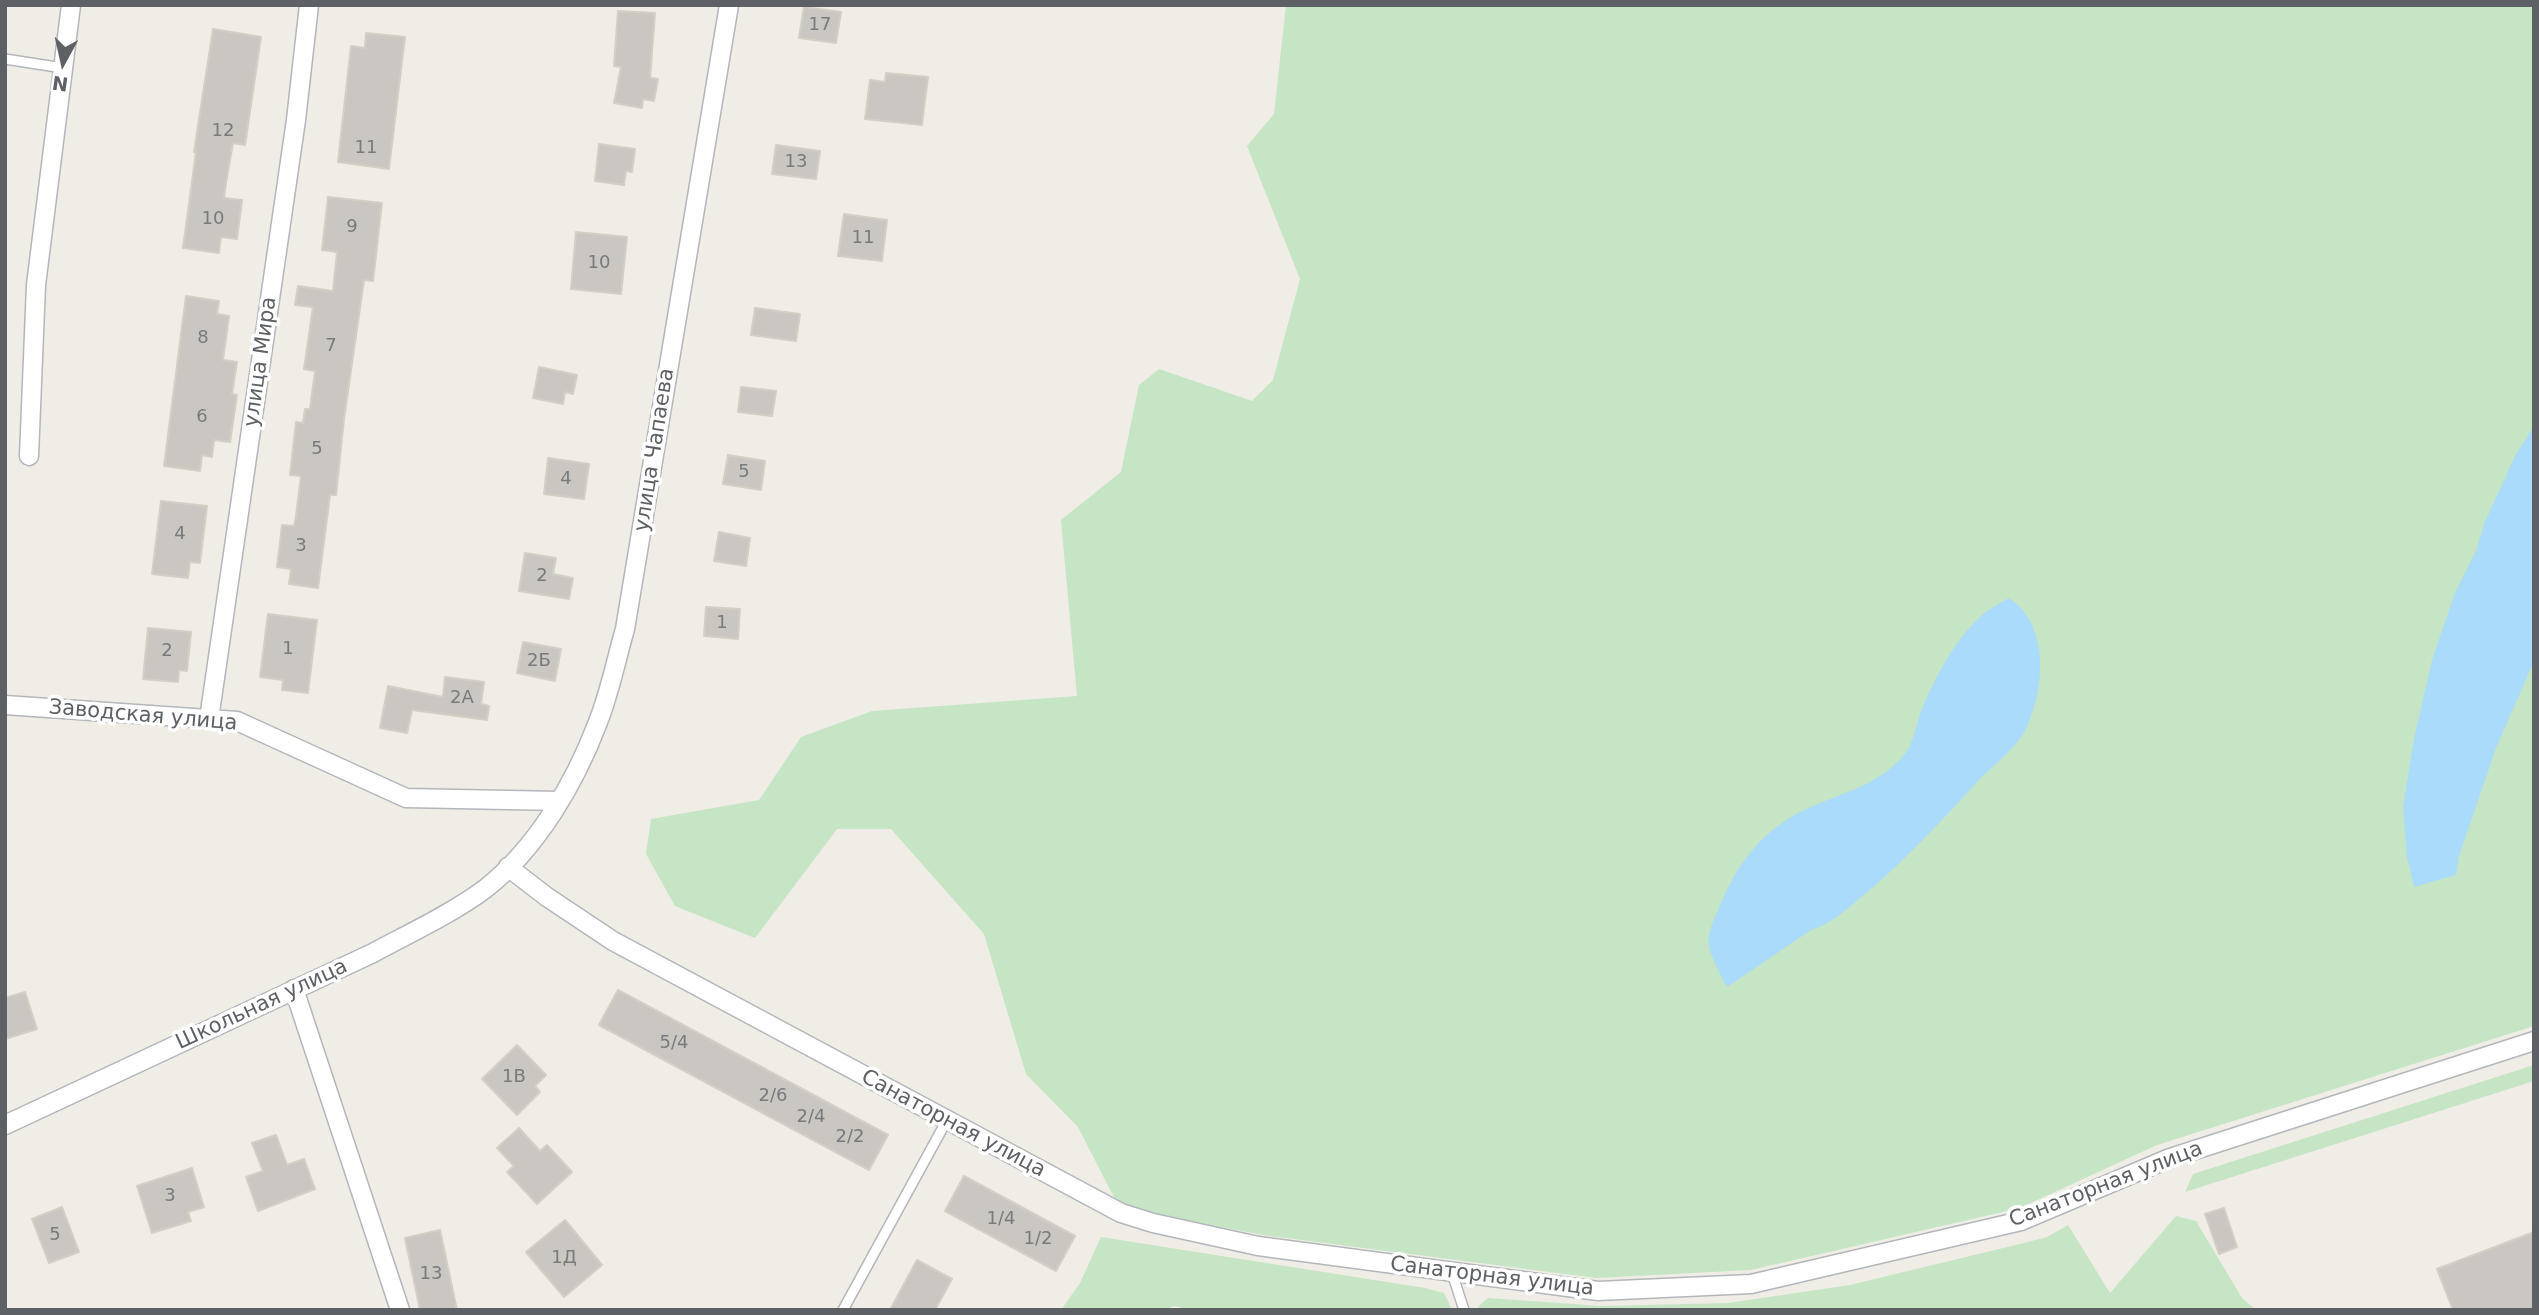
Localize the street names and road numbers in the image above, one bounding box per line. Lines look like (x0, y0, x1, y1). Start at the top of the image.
street label: улица Мира (239, 295, 283, 429)
street label: улица Чапаева (630, 366, 680, 534)
street label: Заводская улица (48, 695, 238, 737)
street label: Школьная улица (172, 954, 352, 1056)
street label: Санаторная улица (857, 1065, 1049, 1183)
street label: Санаторная улица (2006, 1136, 2206, 1234)
street label: Санаторная улица (1389, 1252, 1595, 1302)

